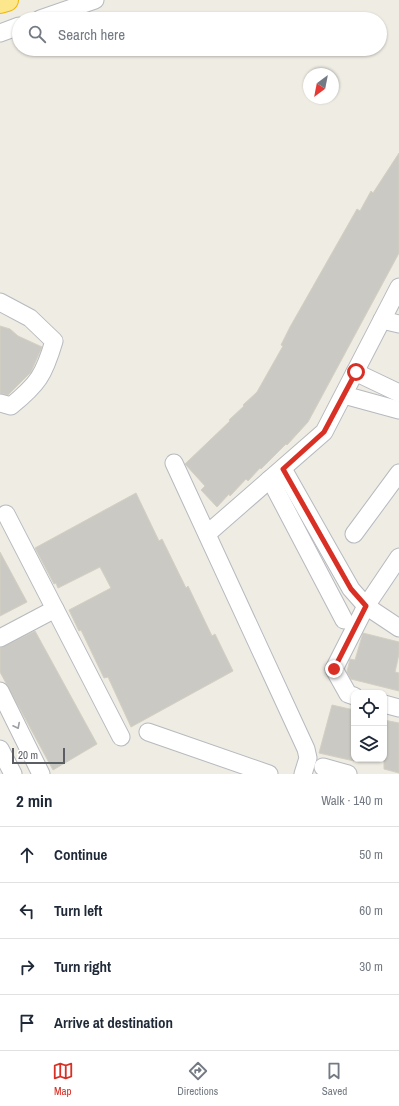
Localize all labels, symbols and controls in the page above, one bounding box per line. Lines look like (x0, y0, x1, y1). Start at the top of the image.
search box (12, 12, 387, 56)
icon: search (26, 23, 48, 45)
text: Search here (58, 24, 125, 45)
north arrow (303, 68, 339, 104)
route start (347, 363, 365, 381)
route end (325, 660, 343, 678)
map controls (351, 690, 387, 762)
button: locate (351, 690, 387, 726)
one-way arrow (13, 722, 20, 730)
button: layers (351, 726, 387, 762)
scale bar (12, 746, 65, 765)
text: 20 m (18, 748, 38, 762)
text: 2 min (16, 789, 52, 812)
text: Walk · 140 m (321, 792, 383, 809)
icon: ahead (16, 844, 38, 866)
text: Continue (54, 844, 107, 865)
text: 50 m (359, 846, 383, 863)
icon: left (16, 900, 38, 922)
text: Turn left (54, 900, 102, 921)
text: 60 m (359, 902, 383, 919)
icon: right (16, 956, 38, 978)
text: Turn right (54, 956, 111, 977)
text: 30 m (359, 958, 383, 975)
icon: arrive (16, 1012, 38, 1034)
text: Arrive at destination (54, 1012, 173, 1033)
tab: Map (52, 1060, 74, 1098)
tab: Directions (177, 1060, 218, 1098)
tab: Saved (322, 1060, 347, 1098)

